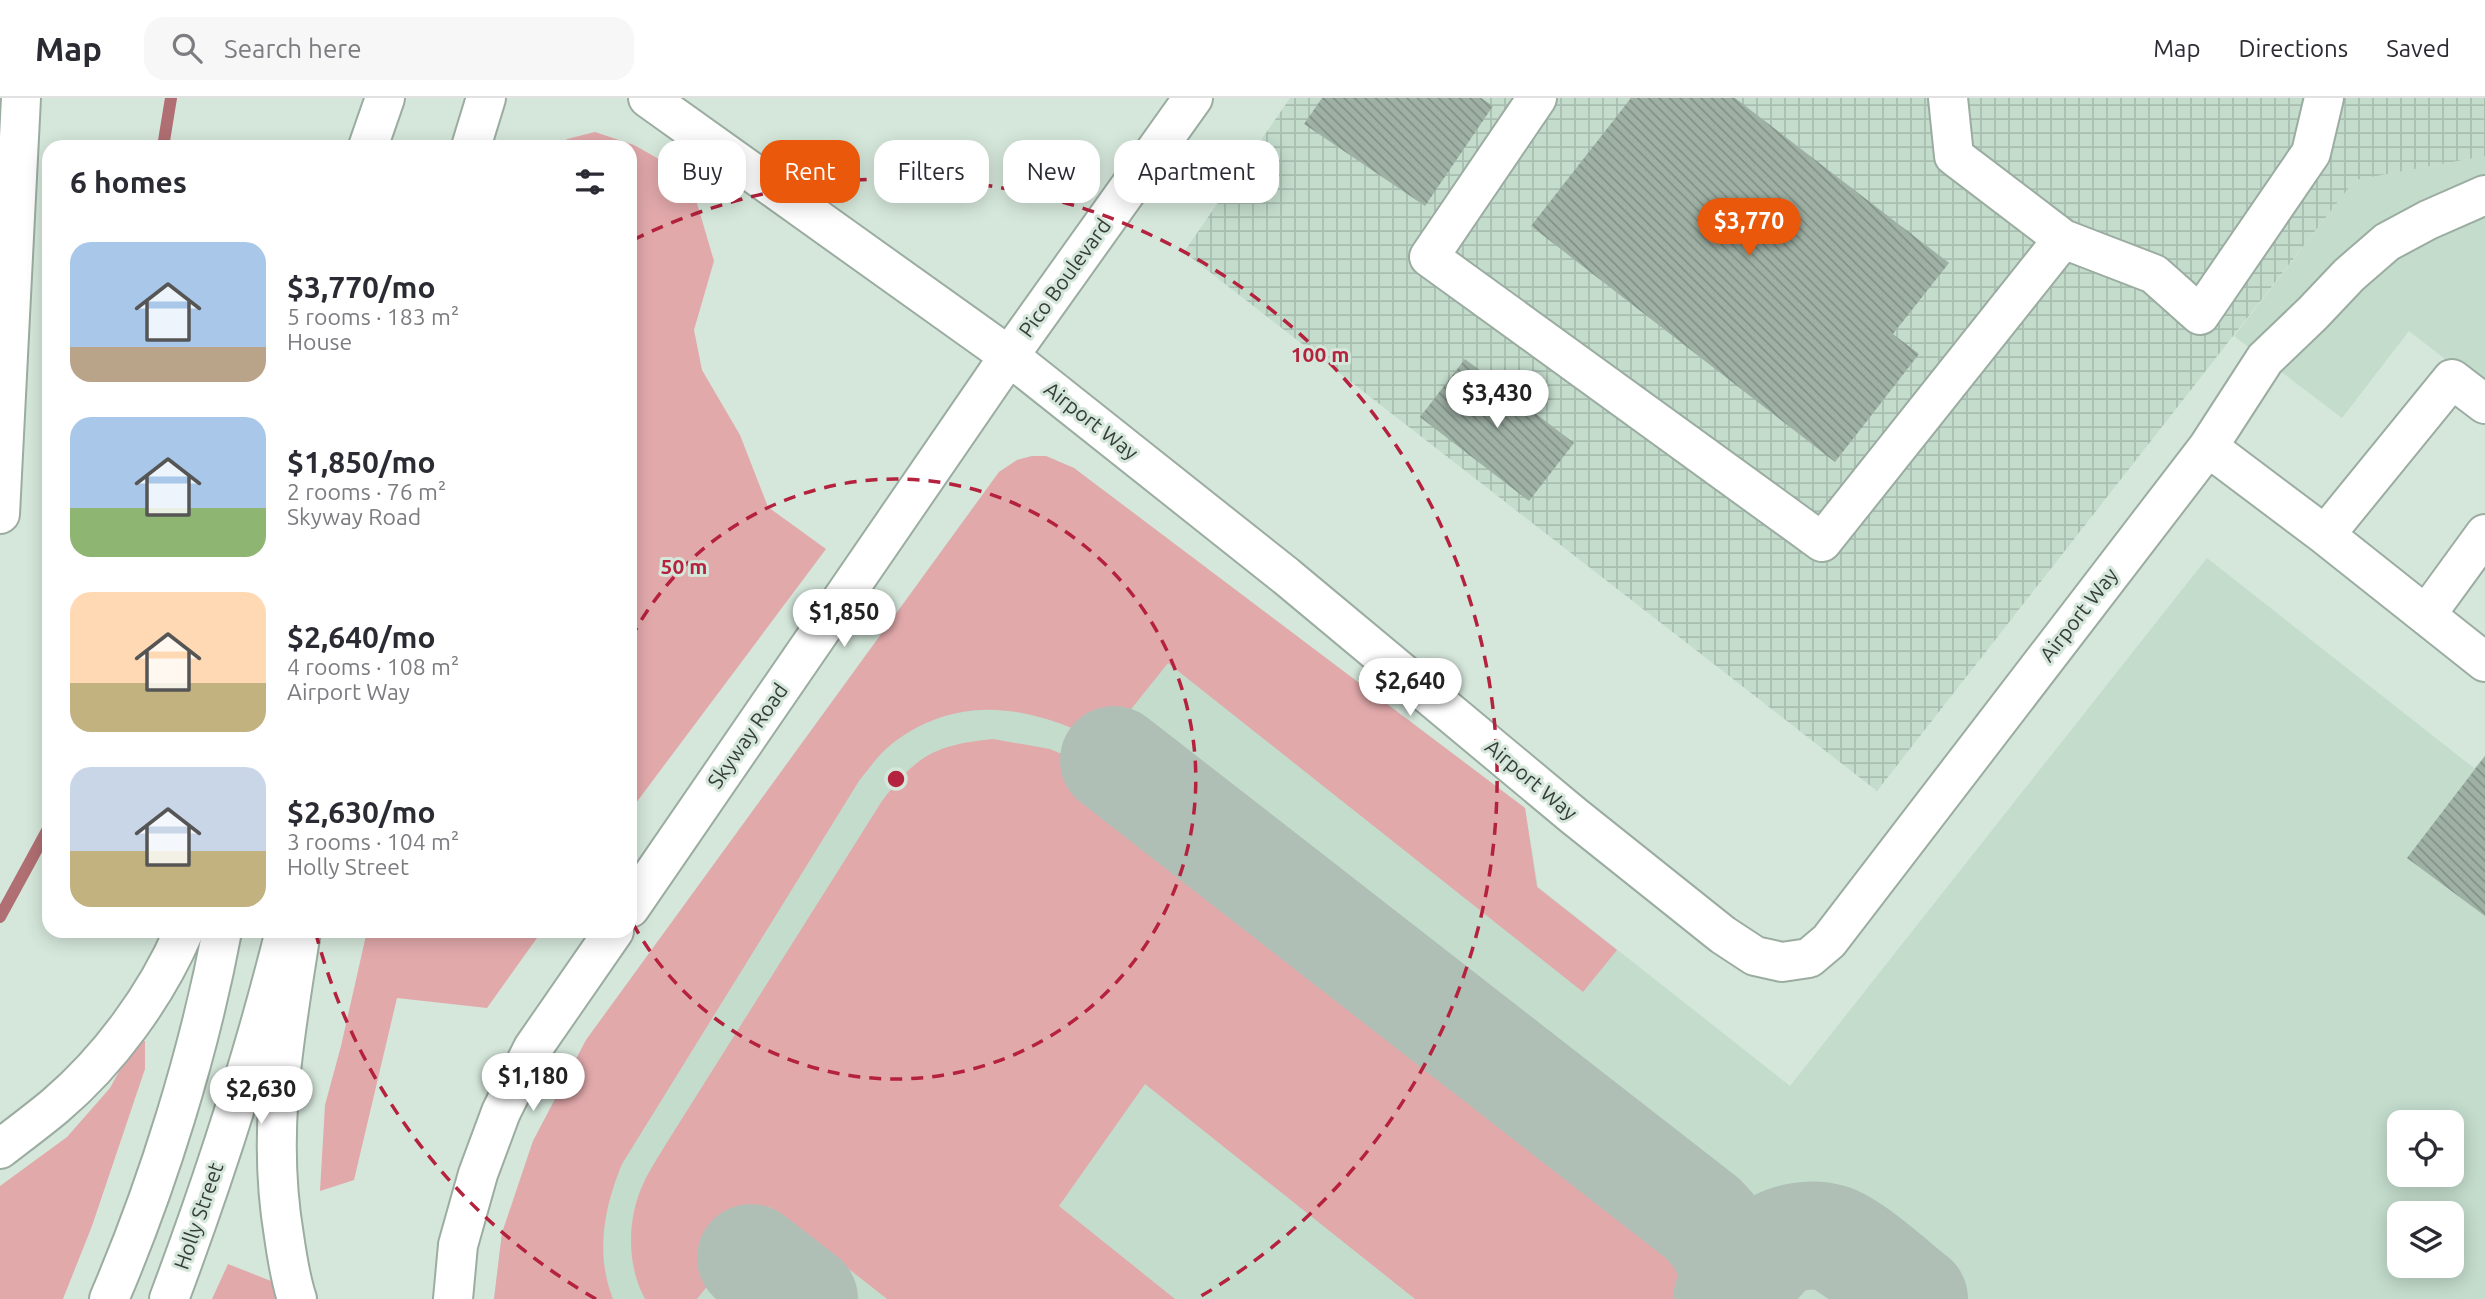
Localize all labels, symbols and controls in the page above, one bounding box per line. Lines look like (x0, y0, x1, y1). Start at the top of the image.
search box (144, 17, 634, 80)
icon: search (168, 29, 206, 67)
text: Map (35, 30, 102, 67)
text: Search here (224, 34, 362, 63)
text: Map (2153, 35, 2200, 62)
text: Directions (2238, 35, 2348, 62)
text: Saved (2386, 35, 2450, 62)
chip: Buy (658, 140, 746, 203)
chip: Rent (760, 140, 860, 203)
chip: Filters (874, 140, 989, 203)
chip: New (1003, 140, 1100, 203)
chip: Apartment (1114, 140, 1279, 203)
icon: filters (571, 163, 609, 201)
text: 6 homes (70, 165, 187, 199)
pin: $3,770 (1692, 198, 1806, 258)
text: $3,770 (1714, 208, 1784, 233)
street label: Pico Boulevard (1013, 214, 1115, 341)
icon: home (126, 270, 210, 354)
text: $3,770/mo (287, 270, 436, 304)
text: 5 rooms · 183 m² (287, 304, 459, 329)
text: House (287, 329, 352, 354)
text: 100 m (1291, 342, 1349, 366)
pin: $3,430 (1440, 370, 1554, 430)
street label: Airport Way (1040, 376, 1143, 464)
text: $3,430 (1462, 380, 1532, 405)
icon: home (126, 445, 210, 529)
text: $1,850/mo (287, 445, 436, 479)
text: 2 rooms · 76 m² (287, 479, 446, 504)
text: Skyway Road (287, 504, 421, 529)
text: 50 m (661, 554, 707, 578)
street label: Airport Way (2034, 563, 2122, 666)
pin: $1,850 (787, 589, 901, 649)
text: $1,850 (809, 599, 879, 624)
icon: home (126, 620, 210, 704)
text: $2,640/mo (287, 620, 436, 654)
text: 4 rooms · 108 m² (287, 654, 459, 679)
pin: $2,640 (1353, 658, 1467, 718)
text: $2,640 (1375, 668, 1445, 693)
street label: Skyway Road (702, 678, 792, 792)
text: Airport Way (287, 679, 410, 704)
street label: Airport Way (1481, 734, 1582, 824)
centre of rings (884, 767, 908, 791)
icon: home (126, 795, 210, 879)
text: $2,630/mo (287, 795, 436, 829)
text: 3 rooms · 104 m² (287, 829, 459, 854)
text: Holly Street (287, 854, 409, 879)
pin: $1,180 (476, 1054, 590, 1113)
text: $1,180 (498, 1063, 568, 1088)
pin: $2,630 (204, 1066, 318, 1126)
text: $2,630 (226, 1076, 296, 1101)
map controls (2387, 1110, 2464, 1278)
button: locate (2387, 1110, 2464, 1187)
street label: Holly Street (169, 1159, 228, 1272)
button: layers (2387, 1201, 2464, 1278)

